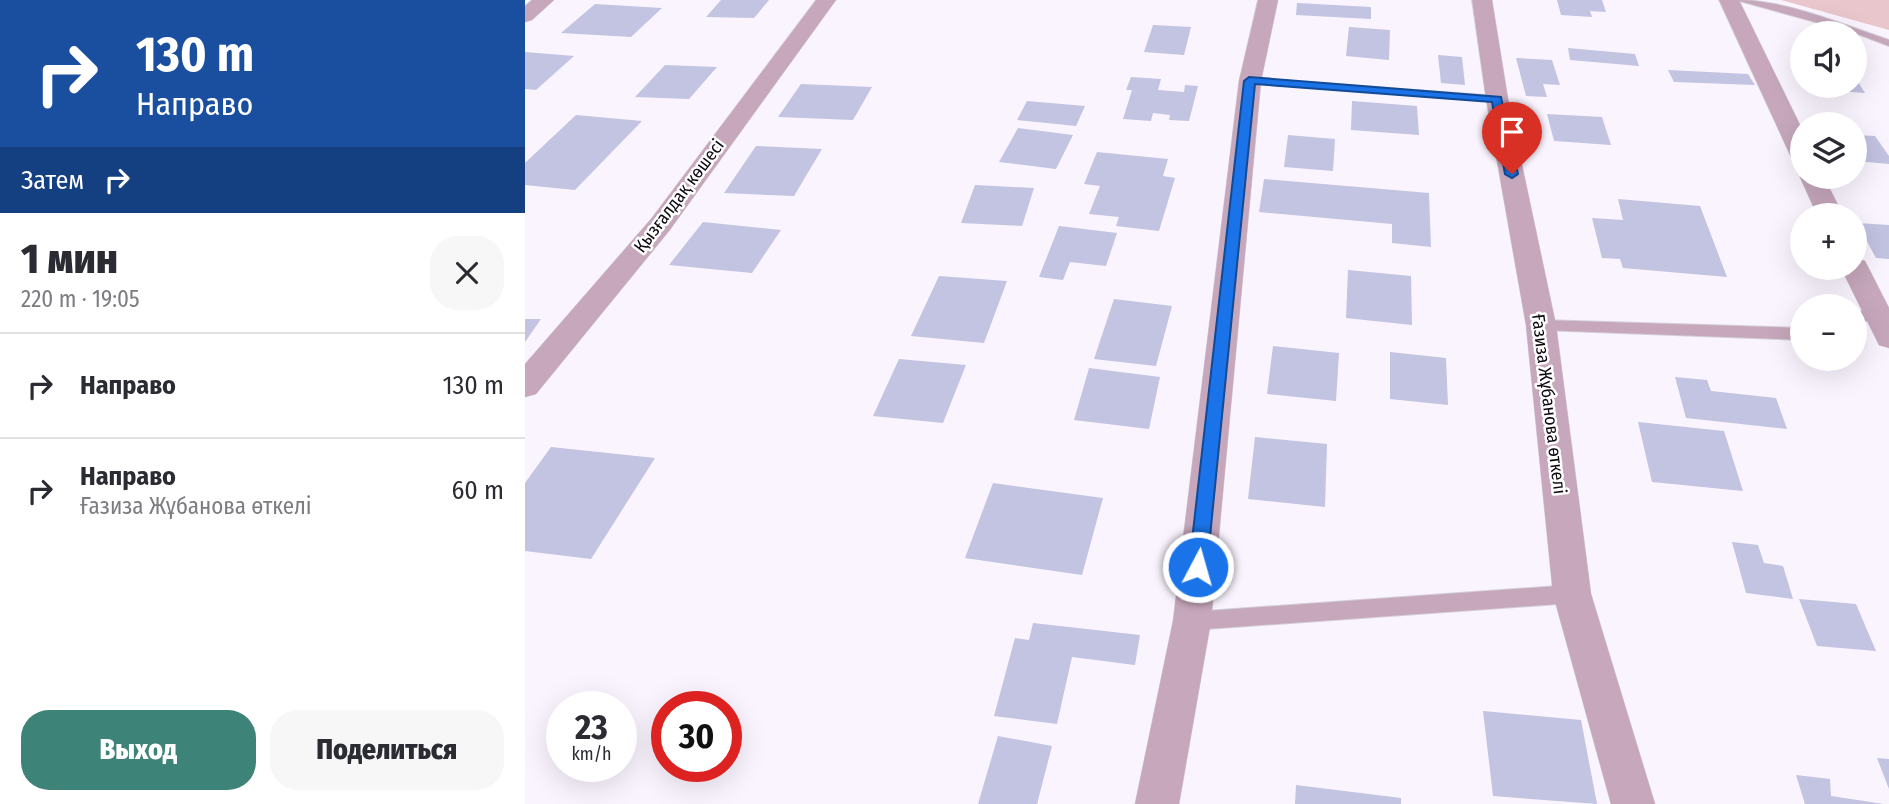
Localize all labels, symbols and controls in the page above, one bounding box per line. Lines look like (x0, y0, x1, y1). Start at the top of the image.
map controls (1790, 21, 1867, 371)
button: sound (1790, 21, 1867, 98)
text: 130 m (136, 25, 254, 84)
icon: right (21, 28, 112, 119)
text: Направо (136, 85, 253, 123)
pin (1482, 102, 1542, 174)
button: layers (1790, 112, 1867, 189)
icon: arrive (1493, 113, 1531, 151)
street label: Қызғалдақ көшесі (629, 135, 729, 257)
icon: right (98, 161, 136, 199)
text: Затем (21, 165, 84, 196)
button: + (1790, 203, 1867, 280)
text: 1 мин (21, 234, 118, 284)
button: close (430, 236, 504, 310)
text: 220 m · 19:05 (21, 285, 140, 313)
button: − (1790, 294, 1867, 371)
street label: Ғазиза Жұбанова өткелі (1527, 313, 1571, 495)
icon: right (21, 367, 59, 405)
text: Направо (80, 370, 176, 401)
text: 130 m (442, 370, 504, 401)
text: Направо (80, 461, 176, 492)
icon: right (21, 472, 59, 510)
text: 60 m (451, 475, 504, 506)
text: Ғазиза Жұбанова өткелі (80, 492, 312, 520)
position arrow (1161, 530, 1235, 604)
speed limit sign: 30 (651, 691, 742, 782)
text: 23 (575, 706, 608, 748)
button: Выход (21, 710, 256, 790)
button: Поделиться (270, 710, 504, 790)
text: km/h (571, 743, 612, 765)

